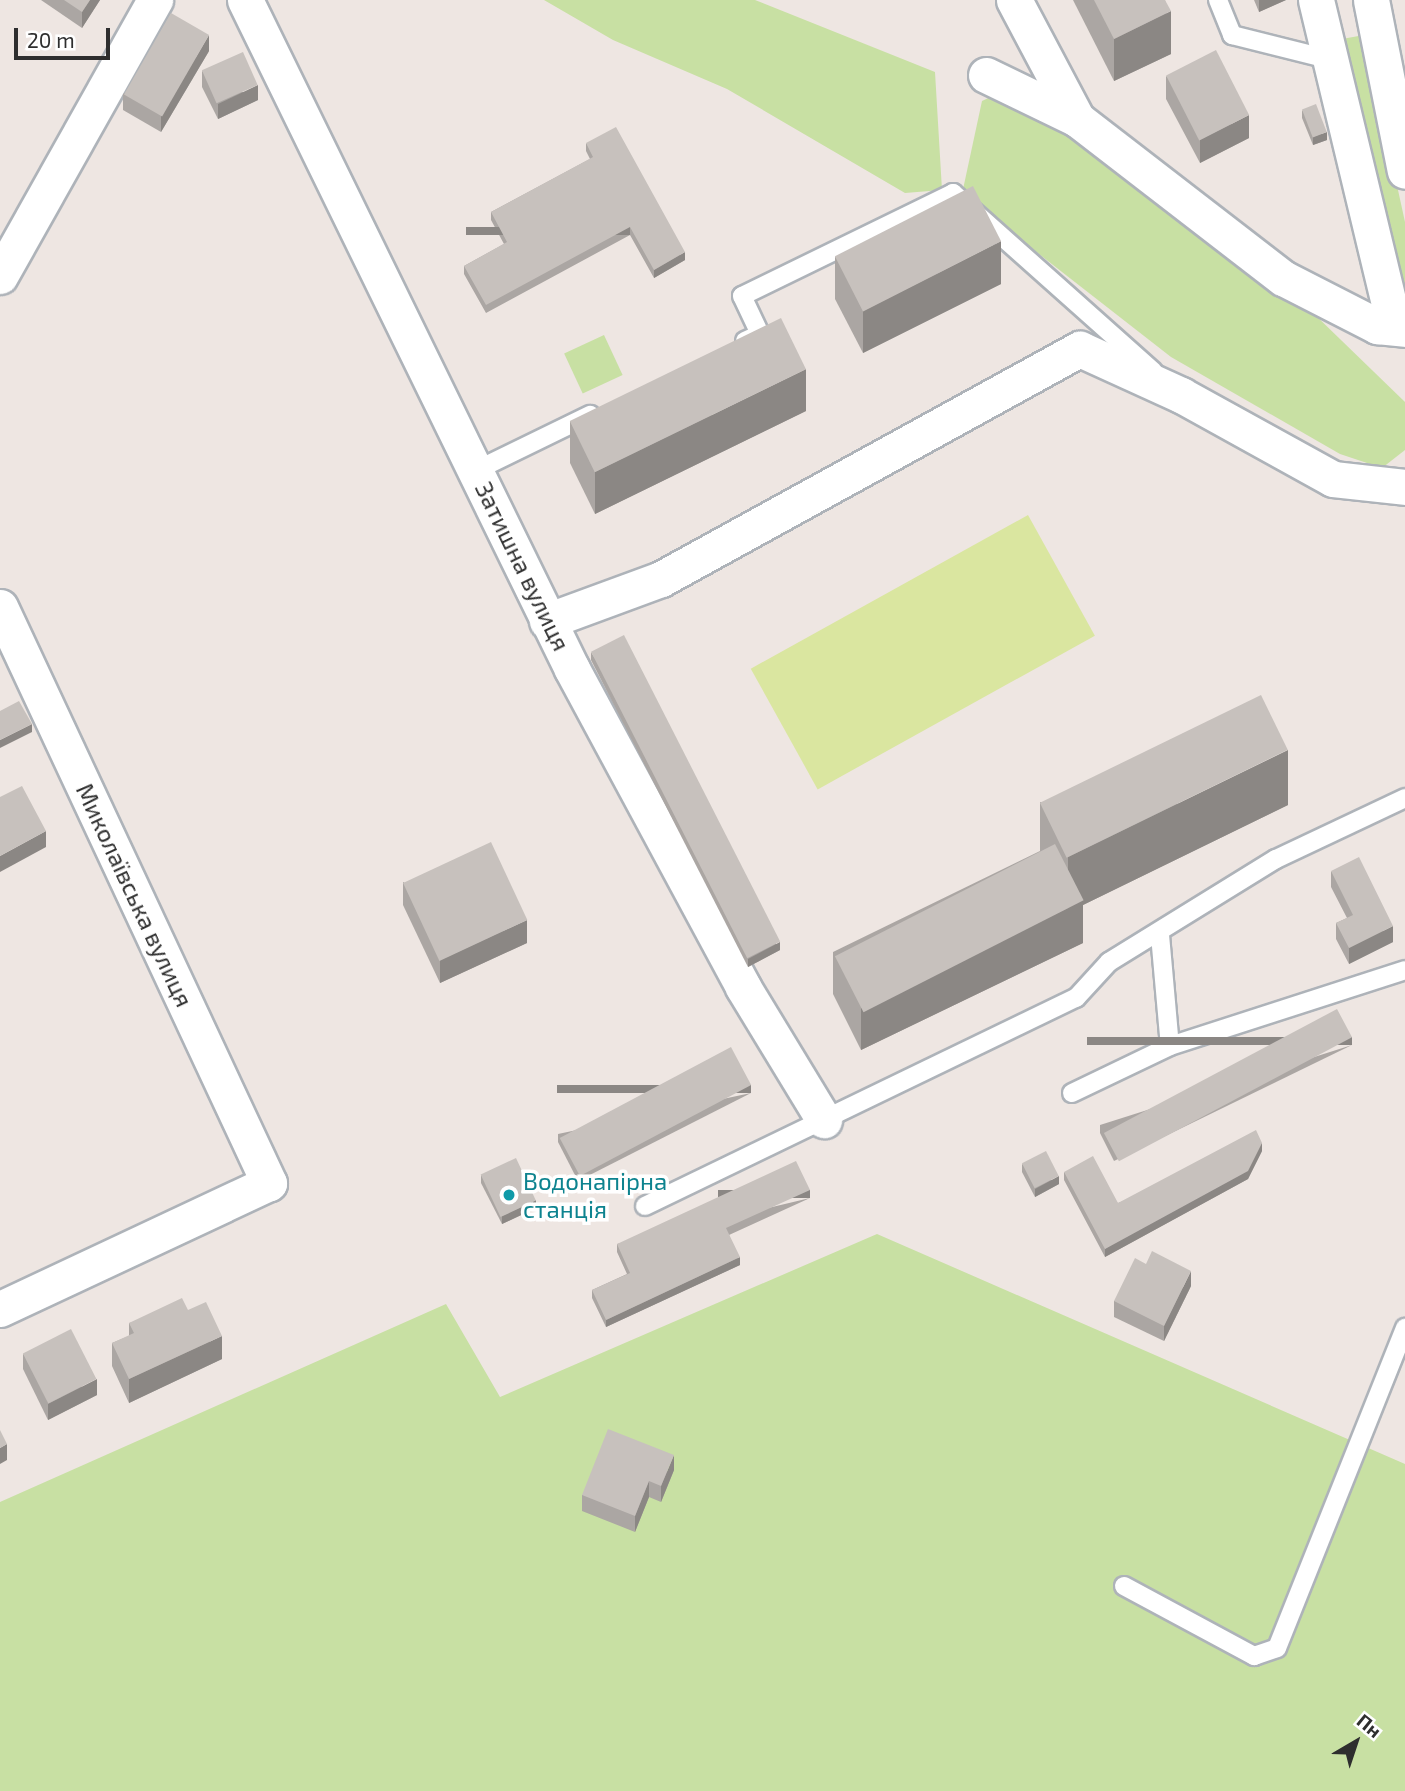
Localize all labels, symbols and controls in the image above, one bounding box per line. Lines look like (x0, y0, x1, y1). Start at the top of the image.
scale bar (18, 14, 114, 58)
text: 20 m (27, 27, 75, 52)
street label: Затишна вулиця (470, 477, 576, 655)
street label: Миколаївська вулиця (71, 779, 199, 1011)
place label: Водонапірна станція (523, 1167, 667, 1223)
marker: Водонапірна станція (501, 1187, 517, 1203)
north arrow (1321, 1707, 1391, 1777)
text: Пн (1353, 1709, 1386, 1742)

